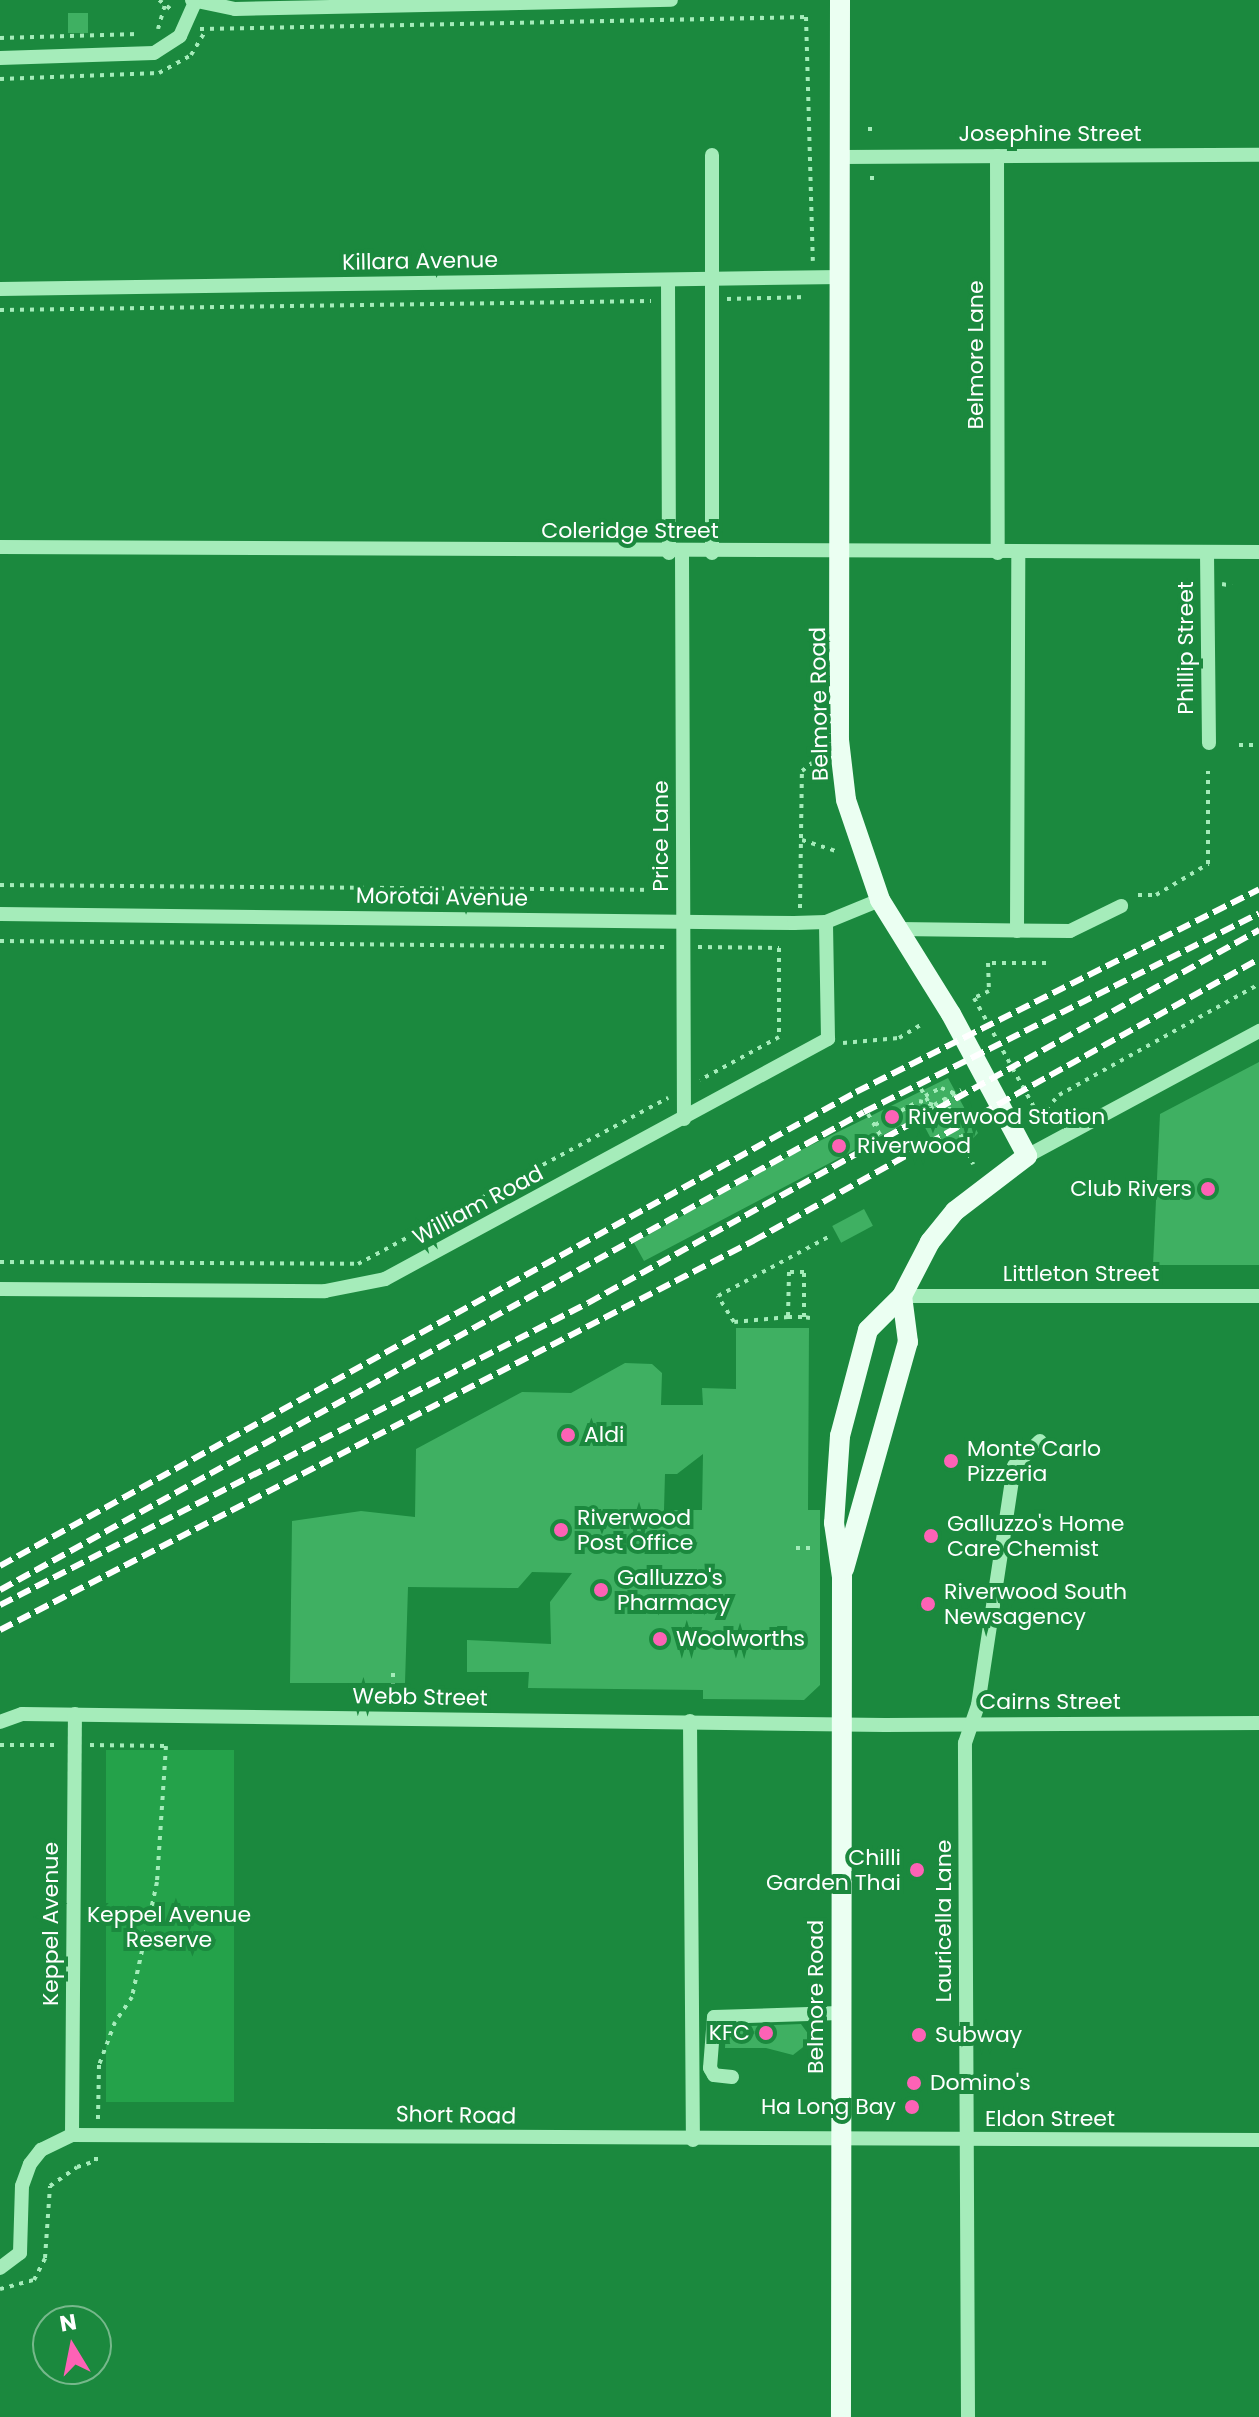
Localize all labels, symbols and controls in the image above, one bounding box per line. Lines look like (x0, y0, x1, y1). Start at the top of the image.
street label: Josephine Street (958, 121, 1142, 147)
street label: Killara Avenue (342, 246, 498, 276)
street label: Belmore Lane (963, 280, 989, 430)
street label: Coleridge Street (541, 518, 719, 544)
street label: Phillip Street (1173, 581, 1199, 715)
street label: Belmore Road (804, 627, 834, 781)
street label: Price Lane (648, 780, 674, 892)
street label: Morotai Avenue (356, 882, 528, 912)
place label: Riverwood Station (908, 1104, 1105, 1130)
marker: Riverwood Station (883, 1108, 901, 1126)
place label: Riverwood (857, 1133, 971, 1159)
marker: Riverwood (828, 1135, 850, 1157)
street label: William Road (408, 1160, 548, 1250)
place label: Club Rivers (1070, 1176, 1192, 1202)
marker: Club Rivers (1199, 1180, 1217, 1198)
street label: Littleton Street (1003, 1261, 1159, 1287)
place label: Aldi (584, 1422, 625, 1448)
marker: Aldi (559, 1426, 577, 1444)
place label: Monte Carlo Pizzeria (967, 1435, 1101, 1486)
marker: Monte Carlo Pizzeria (942, 1452, 960, 1470)
place label: Riverwood Post Office (577, 1504, 693, 1556)
place label: Galluzzo's Home Care Chemist (947, 1510, 1124, 1562)
marker: Riverwood Post Office (552, 1521, 570, 1539)
marker: Galluzzo's Home Care Chemist (922, 1527, 940, 1545)
place label: Galluzzo's Pharmacy (617, 1564, 730, 1616)
place label: Riverwood South Newsagency (944, 1578, 1127, 1630)
marker: Galluzzo's Pharmacy (592, 1581, 610, 1599)
marker: Riverwood South Newsagency (919, 1595, 937, 1613)
place label: Woolworths (676, 1626, 805, 1652)
marker: Woolworths (651, 1630, 669, 1648)
street label: Webb Street (352, 1683, 488, 1711)
street label: Cairns Street (979, 1689, 1121, 1715)
street label: Lauricella Lane (931, 1840, 957, 2002)
street label: Keppel Avenue (38, 1842, 64, 2006)
place label: Chilli Garden Thai (766, 1844, 901, 1896)
marker: Chilli Garden Thai (908, 1861, 926, 1879)
park label: Keppel Avenue Reserve (87, 1901, 251, 1952)
street label: Belmore Road (803, 1920, 829, 2074)
place label: KFC (709, 2020, 750, 2046)
place label: Subway (935, 2022, 1022, 2048)
marker: KFC (757, 2024, 775, 2042)
marker: Subway (910, 2026, 928, 2044)
place label: Domino's (930, 2070, 1031, 2096)
marker: Domino's (905, 2074, 923, 2092)
place label: Ha Long Bay (761, 2094, 896, 2120)
marker: Ha Long Bay (903, 2098, 921, 2116)
street label: Short Road (396, 2101, 516, 2129)
street label: Eldon Street (985, 2106, 1115, 2132)
north arrow (32, 2305, 112, 2385)
text: N (57, 2306, 79, 2340)

